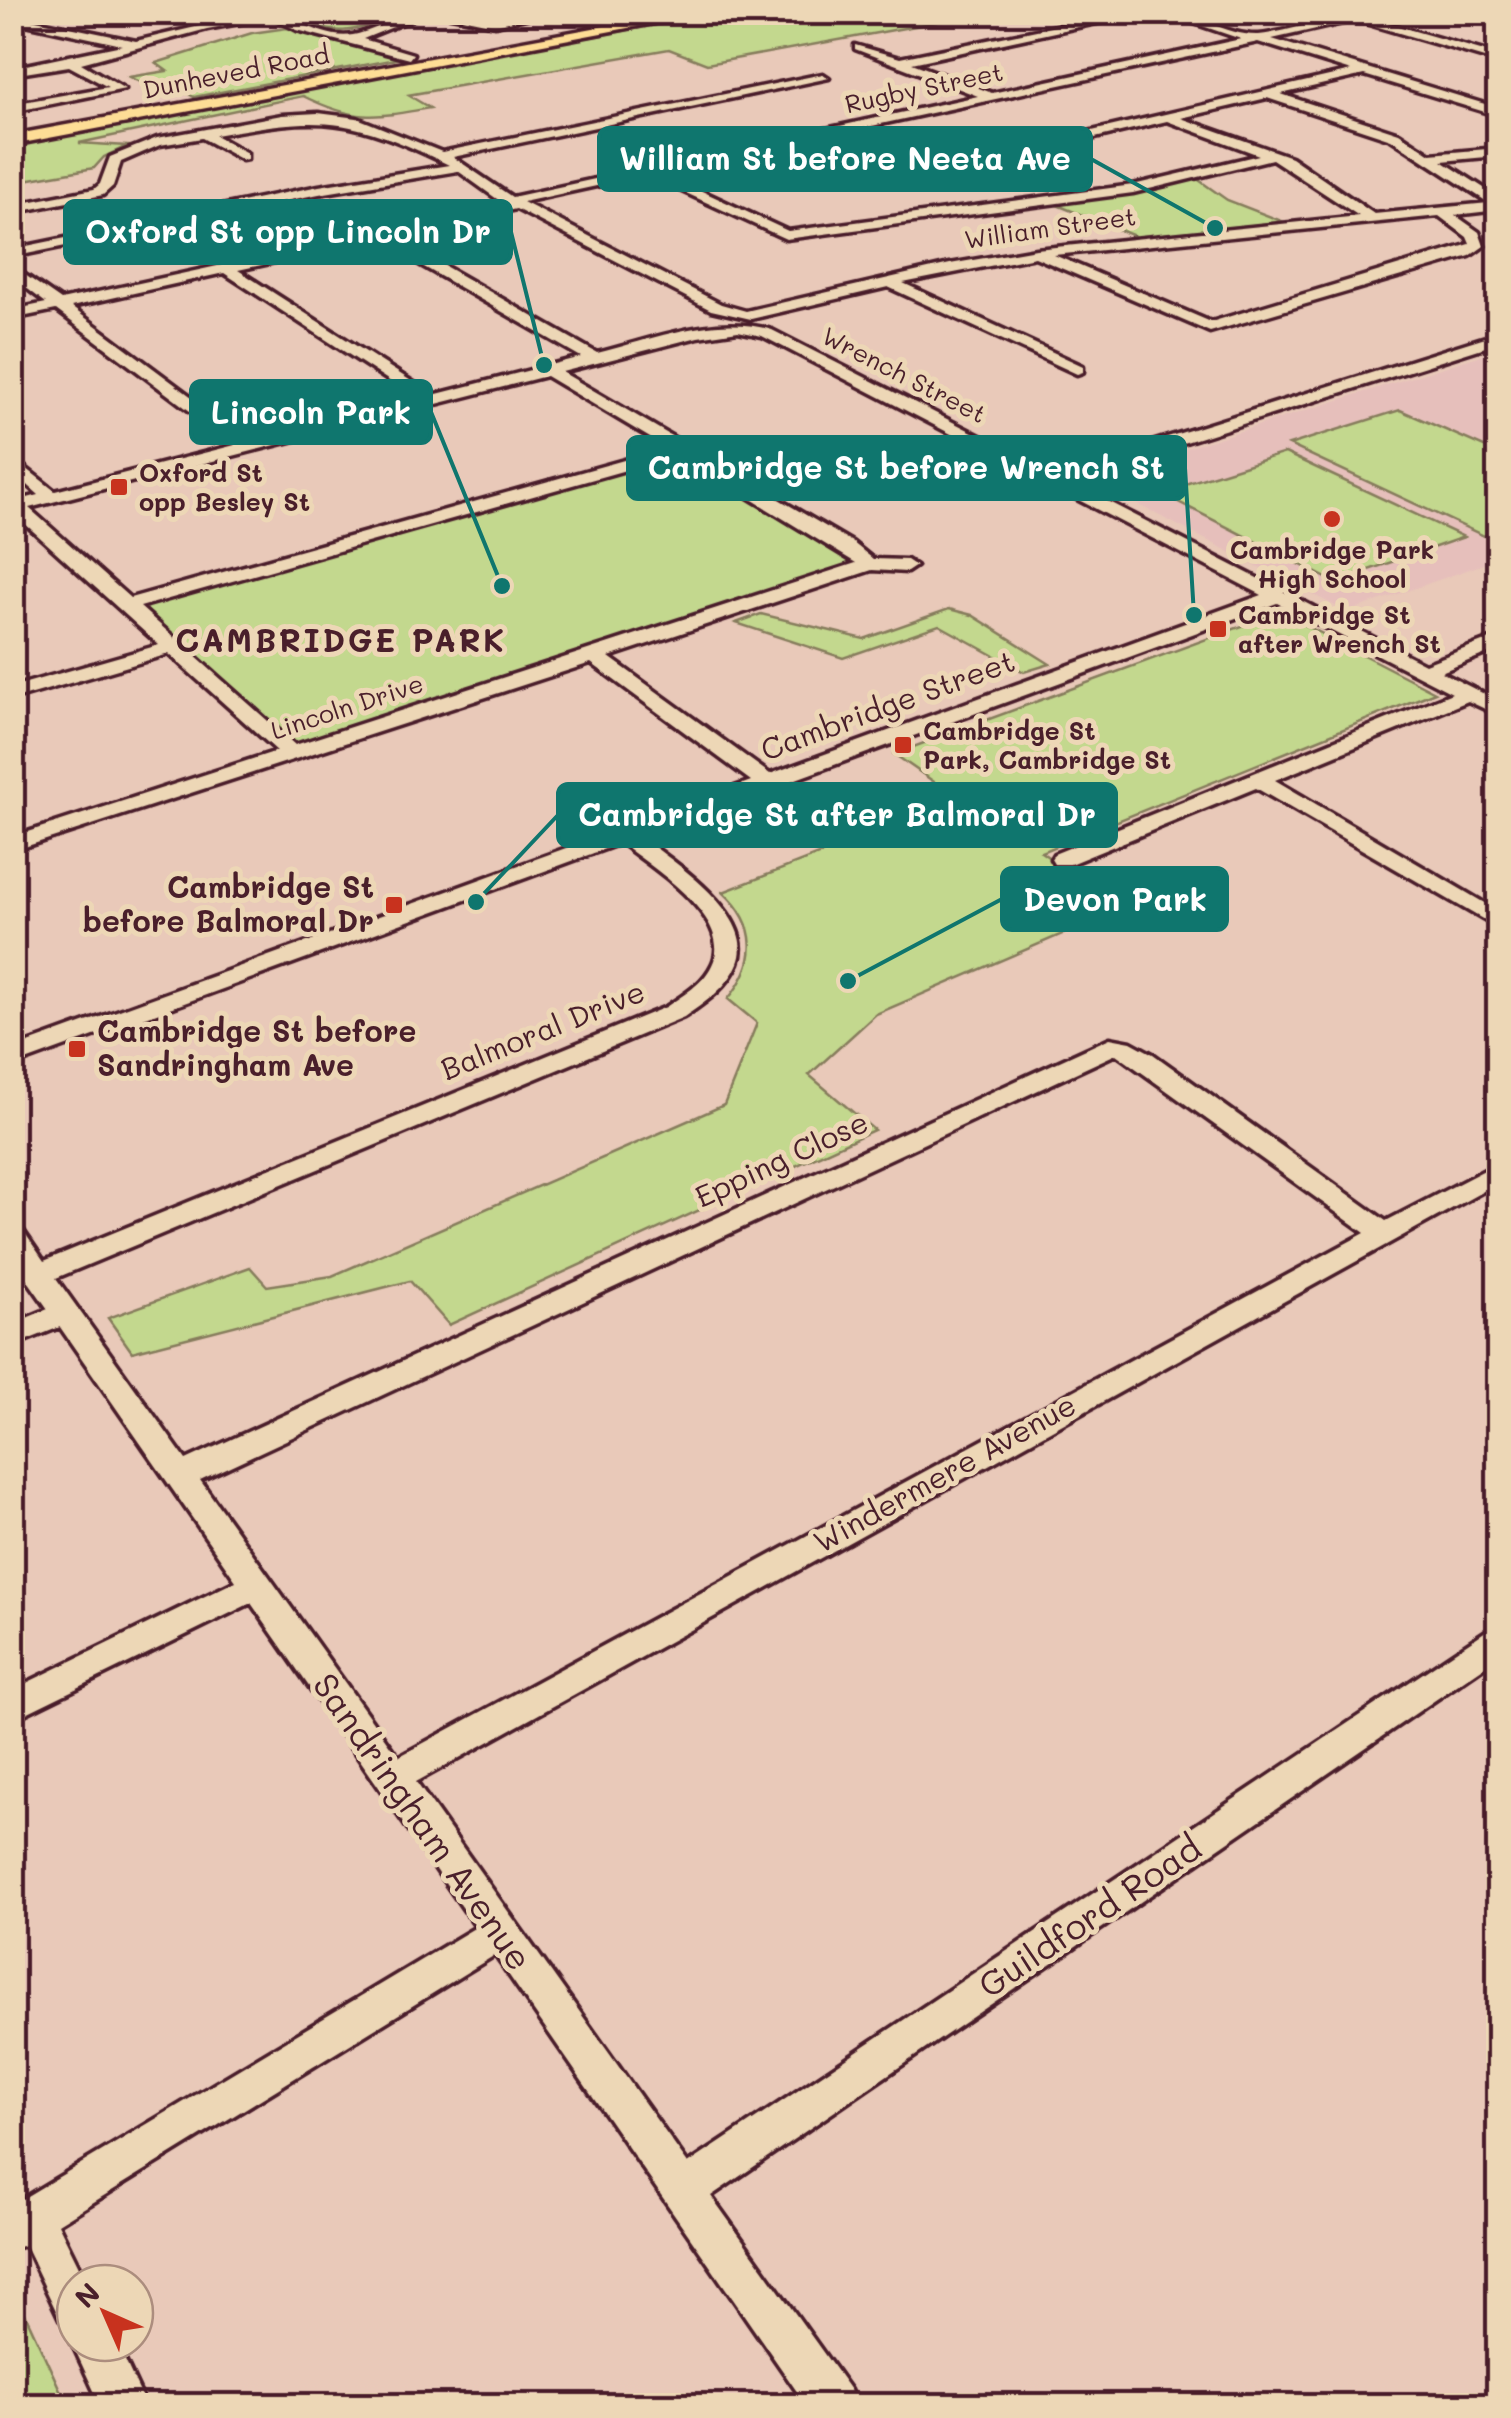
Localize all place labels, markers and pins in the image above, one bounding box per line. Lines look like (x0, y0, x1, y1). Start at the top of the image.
callout: William St before Neeta Ave (599, 128, 1091, 190)
callout: Oxford St opp Lincoln Dr (65, 201, 511, 263)
callout: Lincoln Park (191, 381, 431, 443)
callout: Cambridge St before Wrench St (628, 437, 1185, 499)
place label: Oxford St opp Besley St (139, 456, 310, 518)
marker: Oxford St opp Besley St (108, 476, 130, 498)
marker: Cambridge Park High School (1321, 508, 1343, 530)
place label: Cambridge Park High School (1230, 533, 1434, 594)
place label: Cambridge St after Wrench St (1238, 598, 1441, 659)
marker: Cambridge St after Wrench St (1207, 618, 1229, 640)
place label: Cambridge St Park, Cambridge St (923, 714, 1171, 775)
marker: Cambridge St Park, Cambridge St (892, 734, 914, 756)
callout: Cambridge St after Balmoral Dr (558, 784, 1116, 846)
place label: Cambridge St before Balmoral Dr (83, 866, 374, 940)
callout: Devon Park (1002, 868, 1227, 930)
marker: Cambridge St before Balmoral Dr (383, 894, 405, 916)
place label: Cambridge St before Sandringham Ave (97, 1010, 416, 1084)
marker: Cambridge St before Sandringham Ave (66, 1038, 88, 1060)

